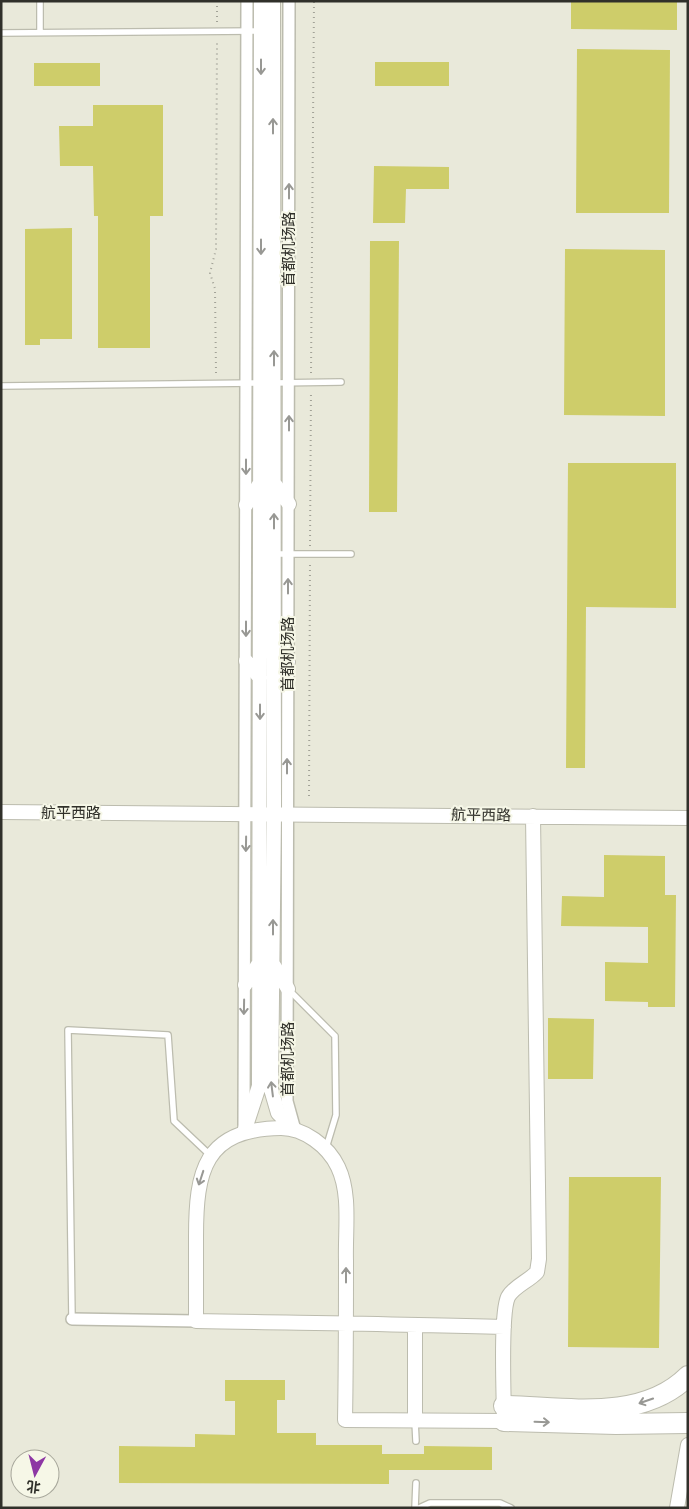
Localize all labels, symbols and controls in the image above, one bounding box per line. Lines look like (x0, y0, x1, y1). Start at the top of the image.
one-way arrow (256, 59, 266, 75)
one-way arrow (268, 118, 278, 134)
one-way arrow (284, 183, 294, 199)
street label: 首都机场路 (280, 211, 298, 287)
one-way arrow (256, 239, 266, 255)
one-way arrow (269, 350, 279, 366)
one-way arrow (284, 415, 294, 432)
one-way arrow (241, 458, 251, 474)
one-way arrow (269, 513, 279, 529)
one-way arrow (283, 578, 293, 594)
street label: 首都机场路 (279, 616, 297, 692)
one-way arrow (241, 620, 251, 637)
one-way arrow (255, 704, 265, 720)
one-way arrow (282, 758, 292, 774)
street label: 航平西路 (41, 804, 101, 822)
street label: 航平西路 (451, 805, 511, 825)
one-way arrow (241, 836, 251, 852)
one-way arrow (268, 919, 278, 936)
one-way arrow (239, 998, 249, 1014)
street label: 首都机场路 (279, 1021, 297, 1097)
one-way arrow (267, 1081, 277, 1097)
one-way arrow (196, 1170, 206, 1186)
one-way arrow (341, 1267, 351, 1283)
one-way arrow (639, 1397, 655, 1406)
one-way arrow (534, 1417, 550, 1427)
north arrow (10, 1449, 60, 1499)
text: 北 (25, 1477, 41, 1496)

